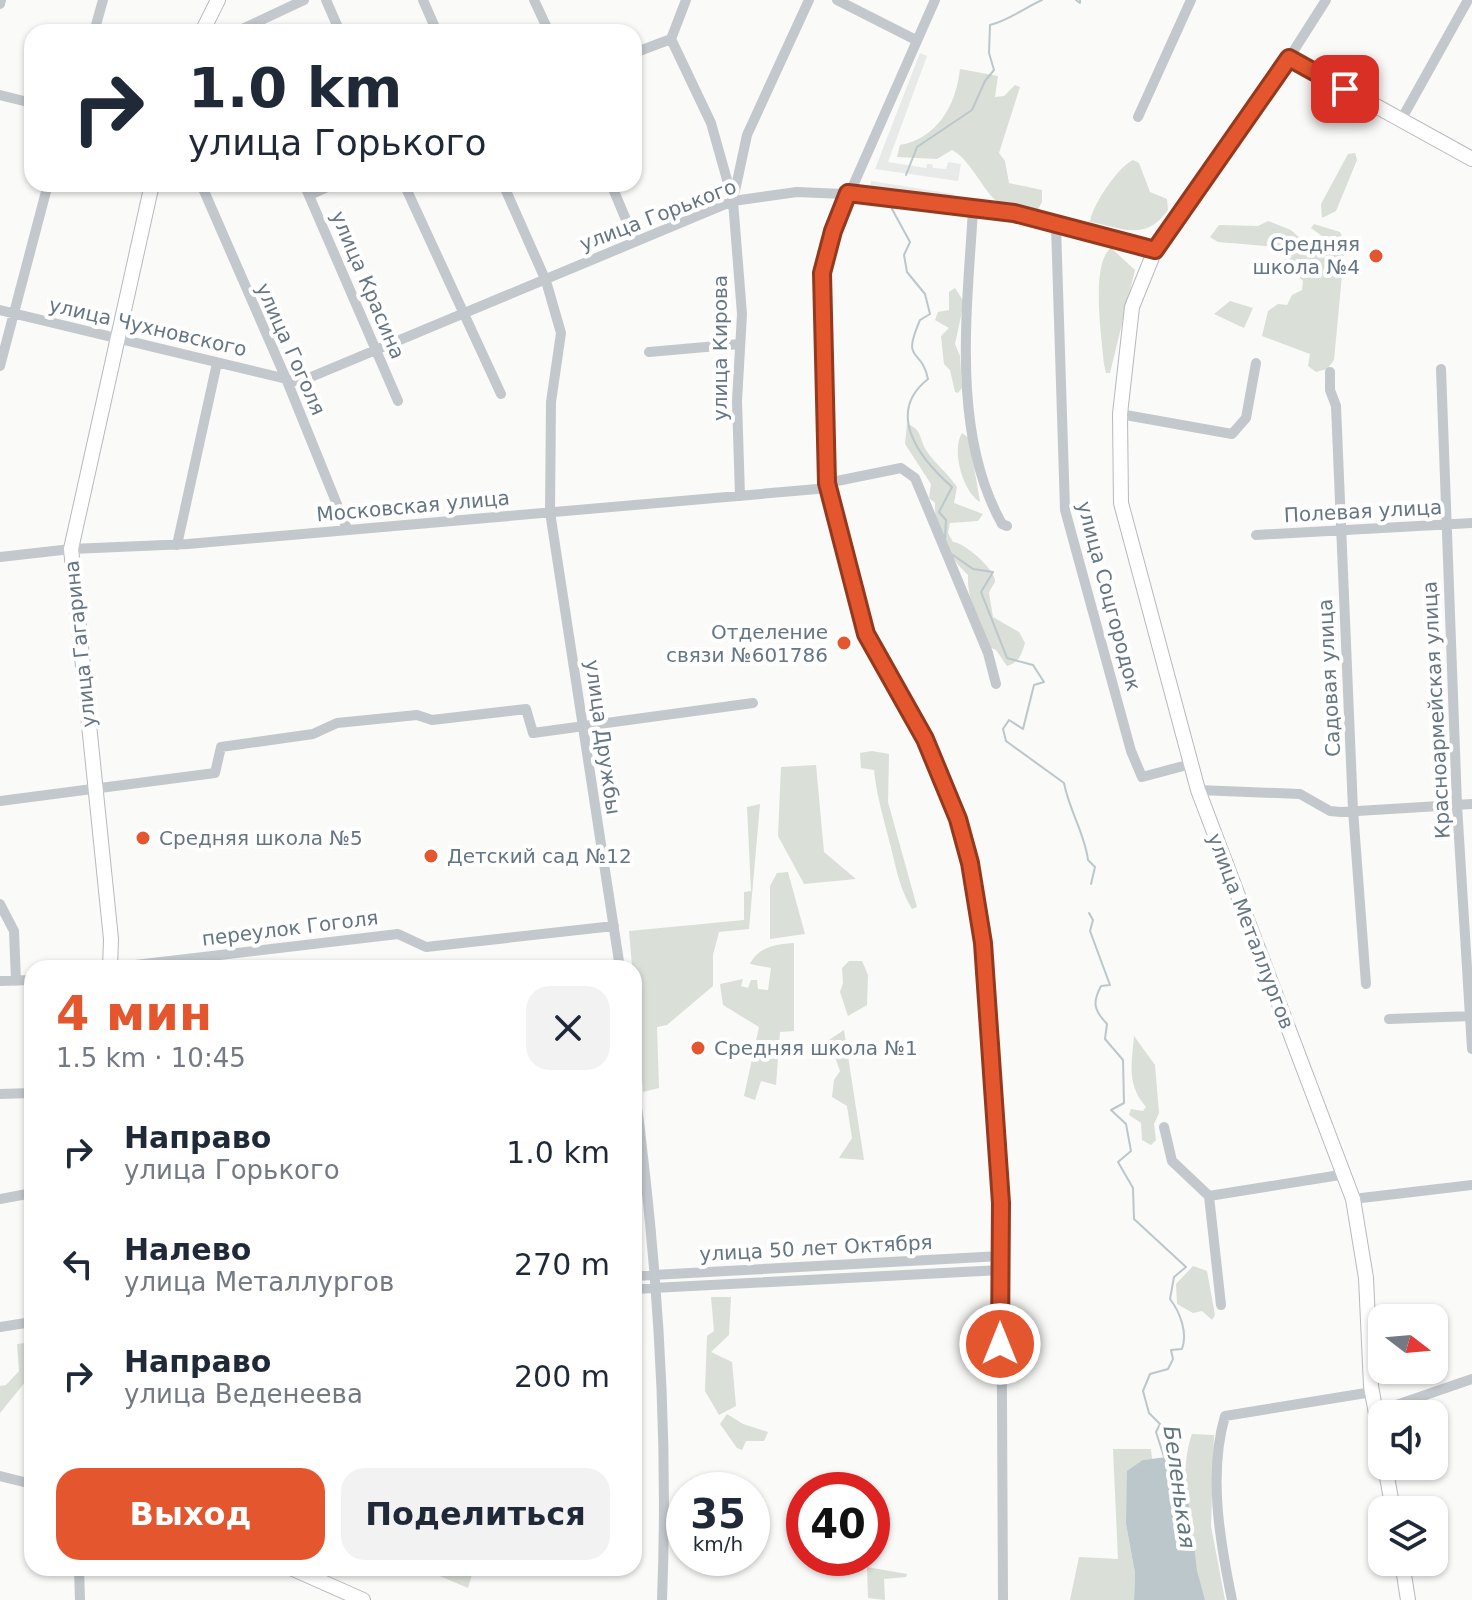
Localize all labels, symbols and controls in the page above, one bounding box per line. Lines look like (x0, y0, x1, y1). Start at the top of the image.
text: 1.0 km (188, 55, 402, 120)
pin (1311, 55, 1379, 123)
icon: right (56, 56, 160, 160)
icon: arrive (1323, 67, 1367, 111)
text: улица Горького (188, 122, 486, 163)
street label: улица Горького (576, 174, 740, 256)
street label: улица Красина (326, 207, 410, 363)
place label: Средняя школа №4 (1252, 232, 1360, 279)
marker: Средняя школа №4 (1367, 247, 1385, 265)
street label: улица Кирова (708, 275, 732, 421)
street label: улица Гоголя (251, 279, 331, 419)
street label: улица Чухновского (47, 293, 249, 361)
street label: Московская улица (315, 486, 511, 526)
street label: Полевая улица (1283, 495, 1443, 527)
street label: улица Соцгородок (1072, 498, 1146, 694)
street label: улица Гагарина (59, 559, 101, 729)
street label: Красноармейская улица (1417, 581, 1455, 839)
street label: Садовая улица (1313, 598, 1345, 758)
place label: Отделение связи №601786 (666, 620, 828, 667)
marker: Отделение связи №601786 (835, 634, 853, 652)
street label: улица Дружбы (580, 658, 626, 816)
place label: Средняя школа №5 (159, 826, 363, 850)
marker: Средняя школа №5 (134, 829, 152, 847)
street label: улица Металлургов (1203, 830, 1299, 1032)
place label: Детский сад №12 (447, 844, 632, 868)
marker: Детский сад №12 (422, 847, 440, 865)
street label: переулок Гоголя (200, 905, 380, 951)
text: 4 мин (56, 985, 212, 1041)
button: close (526, 986, 610, 1070)
place label: Средняя школа №1 (714, 1036, 918, 1060)
marker: Средняя школа №1 (689, 1039, 707, 1057)
text: 1.5 km · 10:45 (56, 1043, 246, 1073)
text: Направо (124, 1120, 271, 1155)
icon: right (56, 1130, 100, 1174)
text: 1.0 km (506, 1135, 610, 1170)
text: улица Горького (124, 1155, 340, 1185)
street label: улица 50 лет Октября (699, 1230, 933, 1266)
text: Налево (124, 1232, 251, 1267)
icon: left (56, 1242, 100, 1286)
text: 270 m (514, 1247, 610, 1282)
text: улица Металлургов (124, 1267, 394, 1297)
position arrow (958, 1302, 1042, 1386)
north arrow (1368, 1304, 1448, 1384)
map controls (1368, 1304, 1448, 1576)
text: Направо (124, 1344, 271, 1379)
icon: right (56, 1354, 100, 1398)
text: 200 m (514, 1359, 610, 1394)
text: улица Веденеева (124, 1379, 363, 1409)
button: sound (1368, 1400, 1448, 1480)
water label: Беленькая (1159, 1424, 1200, 1550)
button: Выход (56, 1468, 325, 1560)
button: Поделиться (341, 1468, 610, 1560)
speed limit sign: 40 (786, 1472, 890, 1576)
text: 35 (690, 1491, 746, 1537)
button: layers (1368, 1496, 1448, 1576)
text: km/h (693, 1532, 743, 1556)

